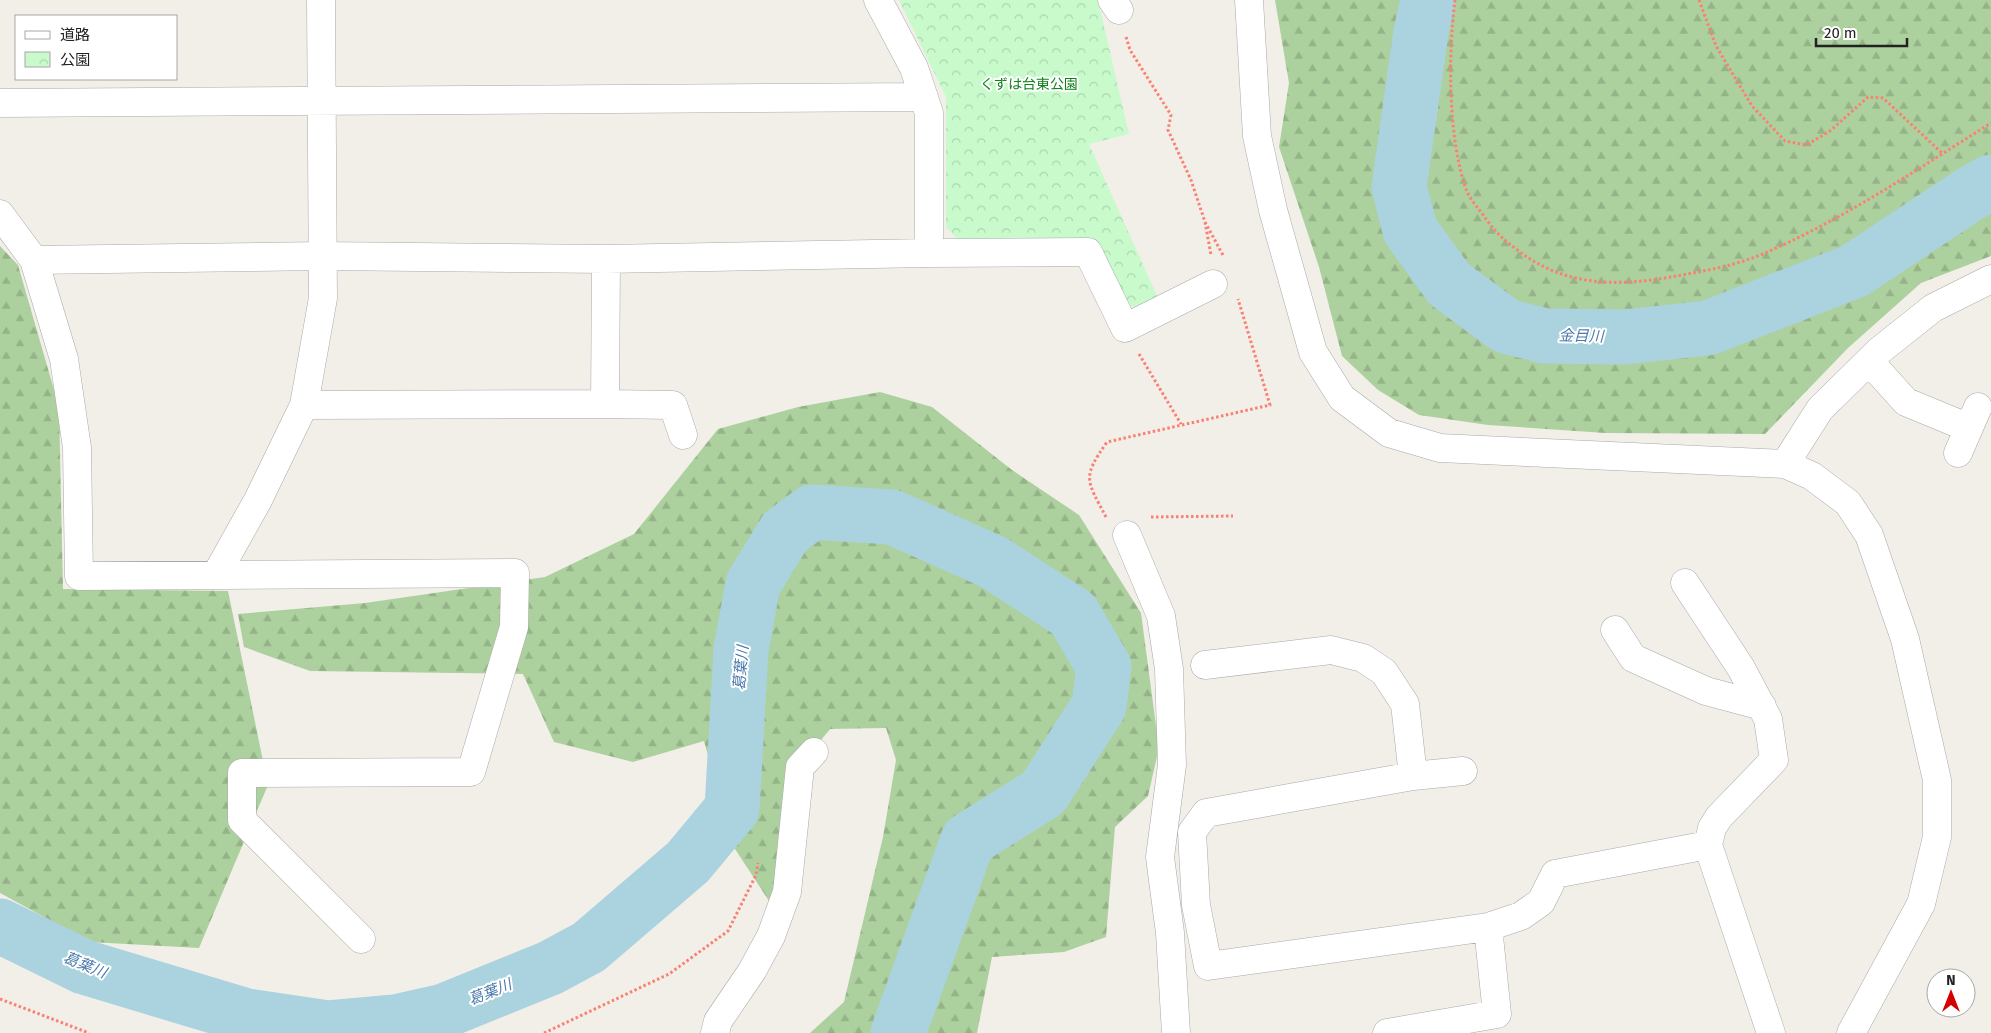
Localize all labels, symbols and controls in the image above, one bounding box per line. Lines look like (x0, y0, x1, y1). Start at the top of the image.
legend (15, 15, 178, 80)
scale bar (1816, 15, 1907, 47)
text: 20 m (1824, 24, 1857, 42)
text: 道路 (60, 26, 90, 44)
text: 公園 (60, 51, 90, 69)
park label: くずは台東公園 (980, 76, 1078, 93)
water label: 金目川 (1558, 327, 1606, 345)
water label: 葛葉川 (730, 643, 752, 691)
water label: 葛葉川 (61, 948, 111, 983)
north arrow (1926, 968, 1976, 1018)
text: N (1946, 972, 1956, 989)
water label: 葛葉川 (466, 974, 516, 1009)

